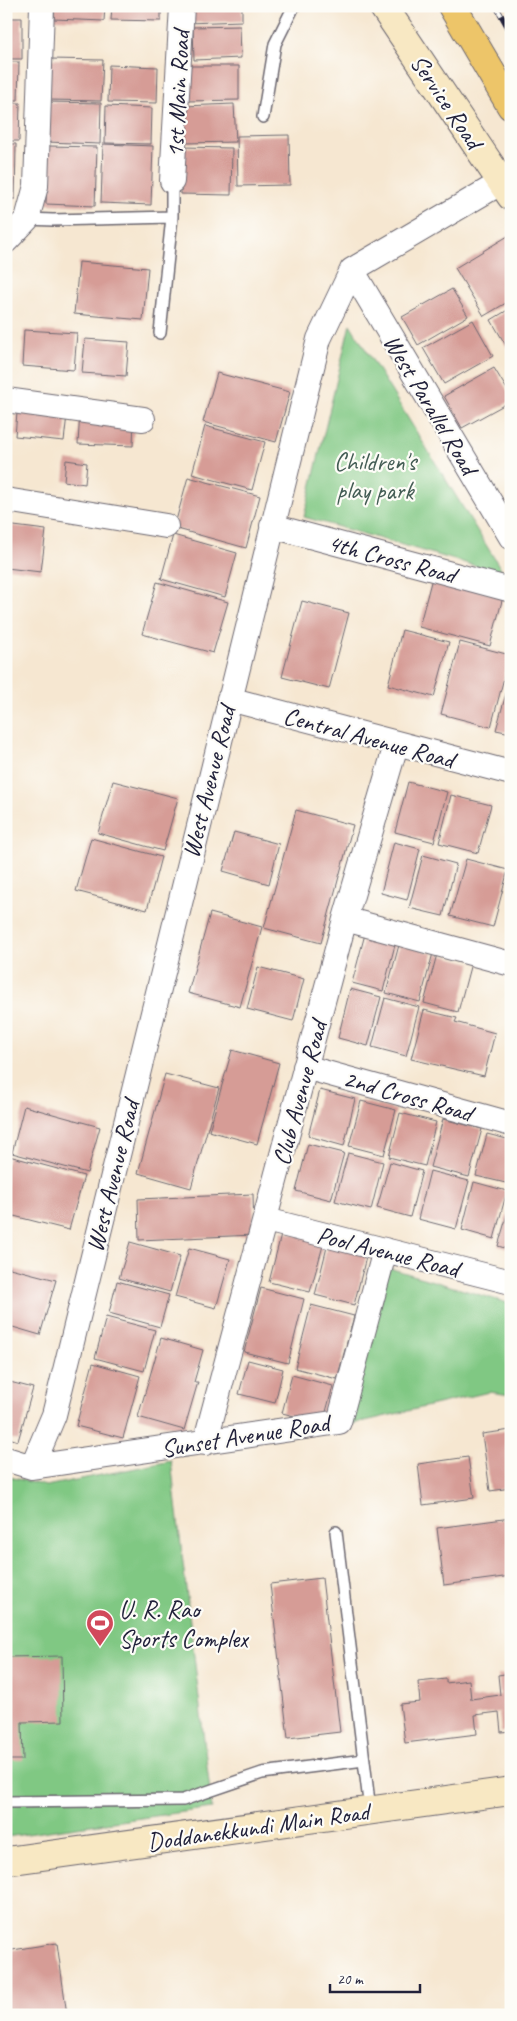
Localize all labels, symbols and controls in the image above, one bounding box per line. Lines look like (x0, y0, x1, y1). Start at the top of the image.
street label: 1st Main Road (159, 26, 198, 158)
street label: Service Road (403, 48, 492, 158)
street label: West Parallel Road (376, 329, 487, 484)
park label: Children's play park (334, 446, 418, 507)
street label: 4th Cross Road (324, 527, 462, 592)
street label: West Avenue Road (175, 699, 244, 861)
street label: Central Avenue Road (280, 700, 461, 777)
street label: Club Avenue Road (265, 1014, 336, 1169)
street label: 2nd Cross Road (340, 1062, 479, 1130)
street label: West Avenue Road (79, 1093, 148, 1255)
street label: Pool Avenue Road (313, 1219, 466, 1286)
street label: Sunset Avenue Road (159, 1406, 335, 1465)
place label: U. R. Rao Sports Complex (119, 1594, 250, 1655)
sports icon: U. R. Rao Sports Complex (85, 1608, 115, 1647)
street label: Doddanekkundi Main Road (145, 1795, 374, 1858)
scale bar (330, 1961, 420, 1993)
text: 20 m (337, 1970, 364, 1989)

